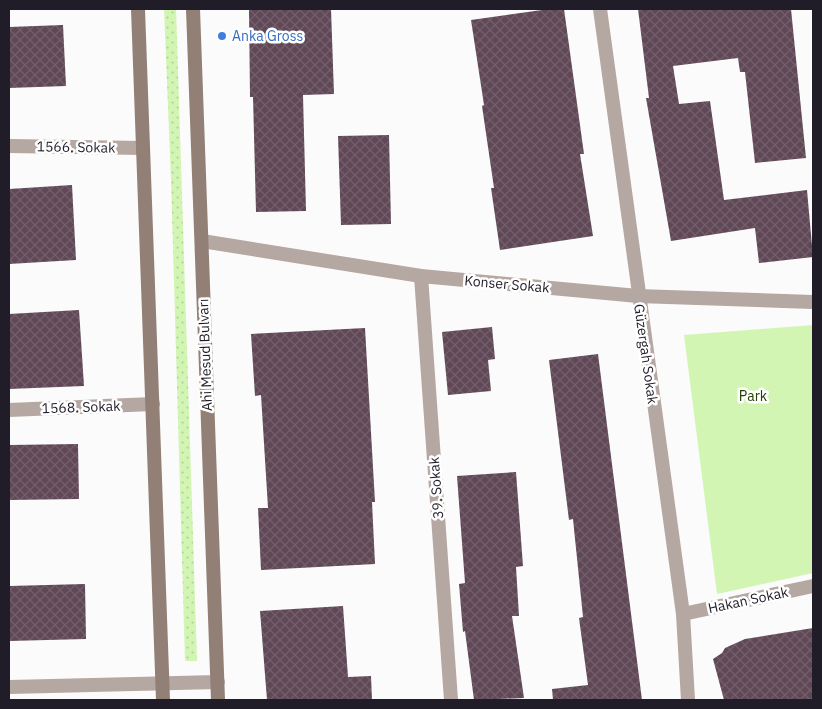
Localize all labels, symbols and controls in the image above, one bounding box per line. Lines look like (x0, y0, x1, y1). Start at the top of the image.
place label: Anka Gross (232, 27, 303, 45)
marker: Anka Gross (216, 30, 228, 42)
street label: 1566. Sokak (36, 137, 116, 157)
street label: Konser Sokak (464, 271, 551, 297)
street label: Ahi Mesud Bulvarı (194, 298, 216, 412)
street label: Güzergah Sokak (630, 303, 662, 406)
park label: Park (739, 387, 768, 405)
street label: 1568. Sokak (41, 397, 121, 417)
street label: 39. Sokak (425, 456, 447, 520)
street label: Hakan Sokak (706, 583, 790, 617)

